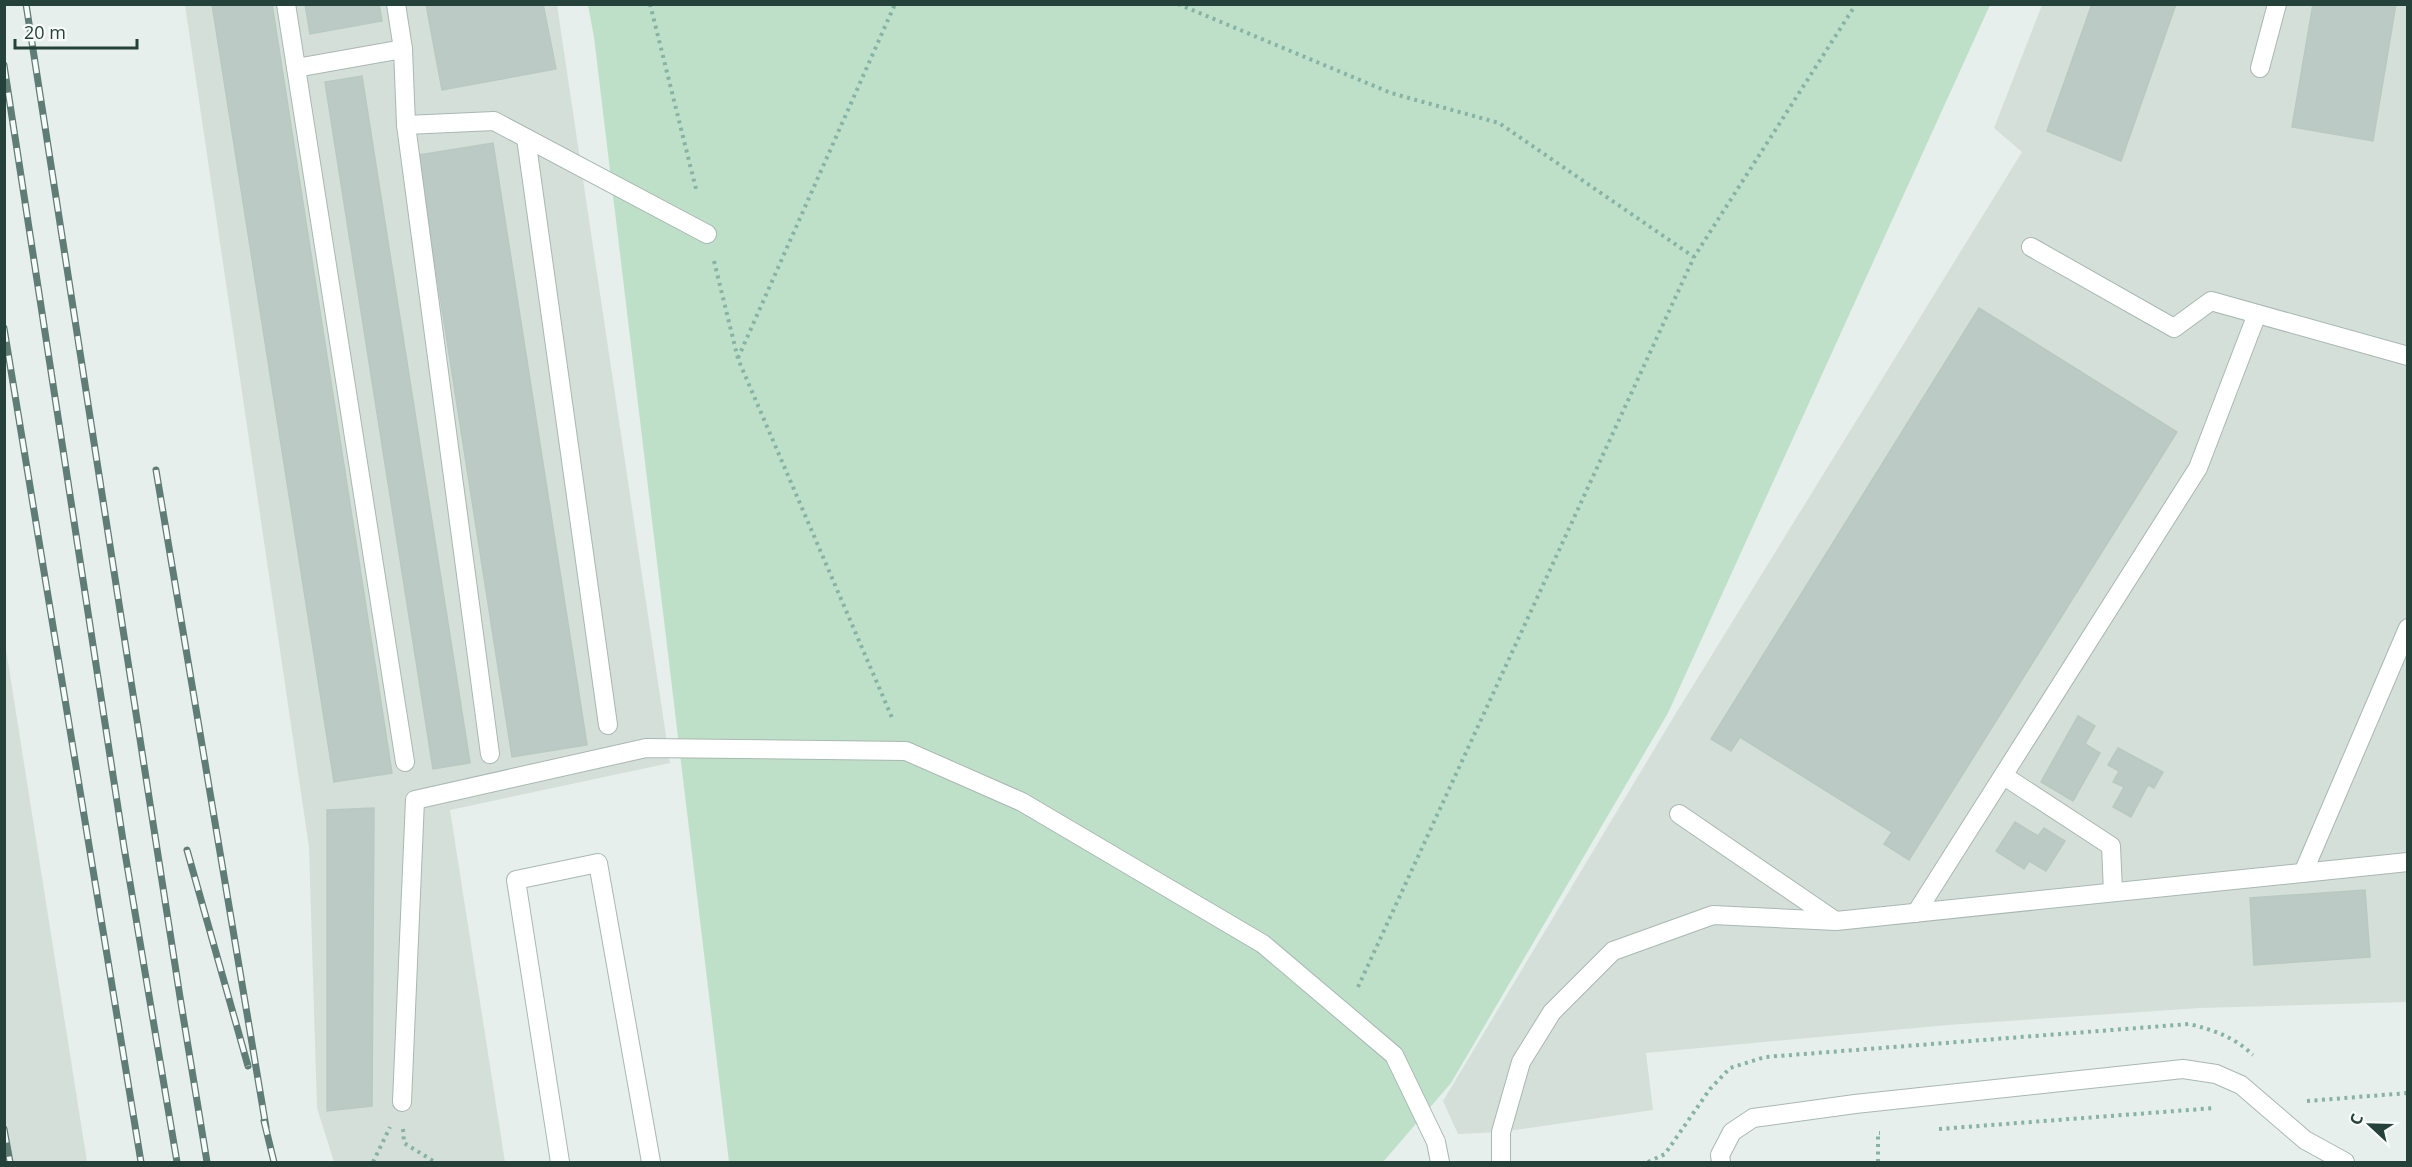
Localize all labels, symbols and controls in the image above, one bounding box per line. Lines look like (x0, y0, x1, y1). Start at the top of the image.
scale bar (15, 12, 136, 50)
text: 20 m (24, 20, 66, 44)
north arrow (2340, 1095, 2400, 1155)
text: С (2344, 1111, 2368, 1128)

